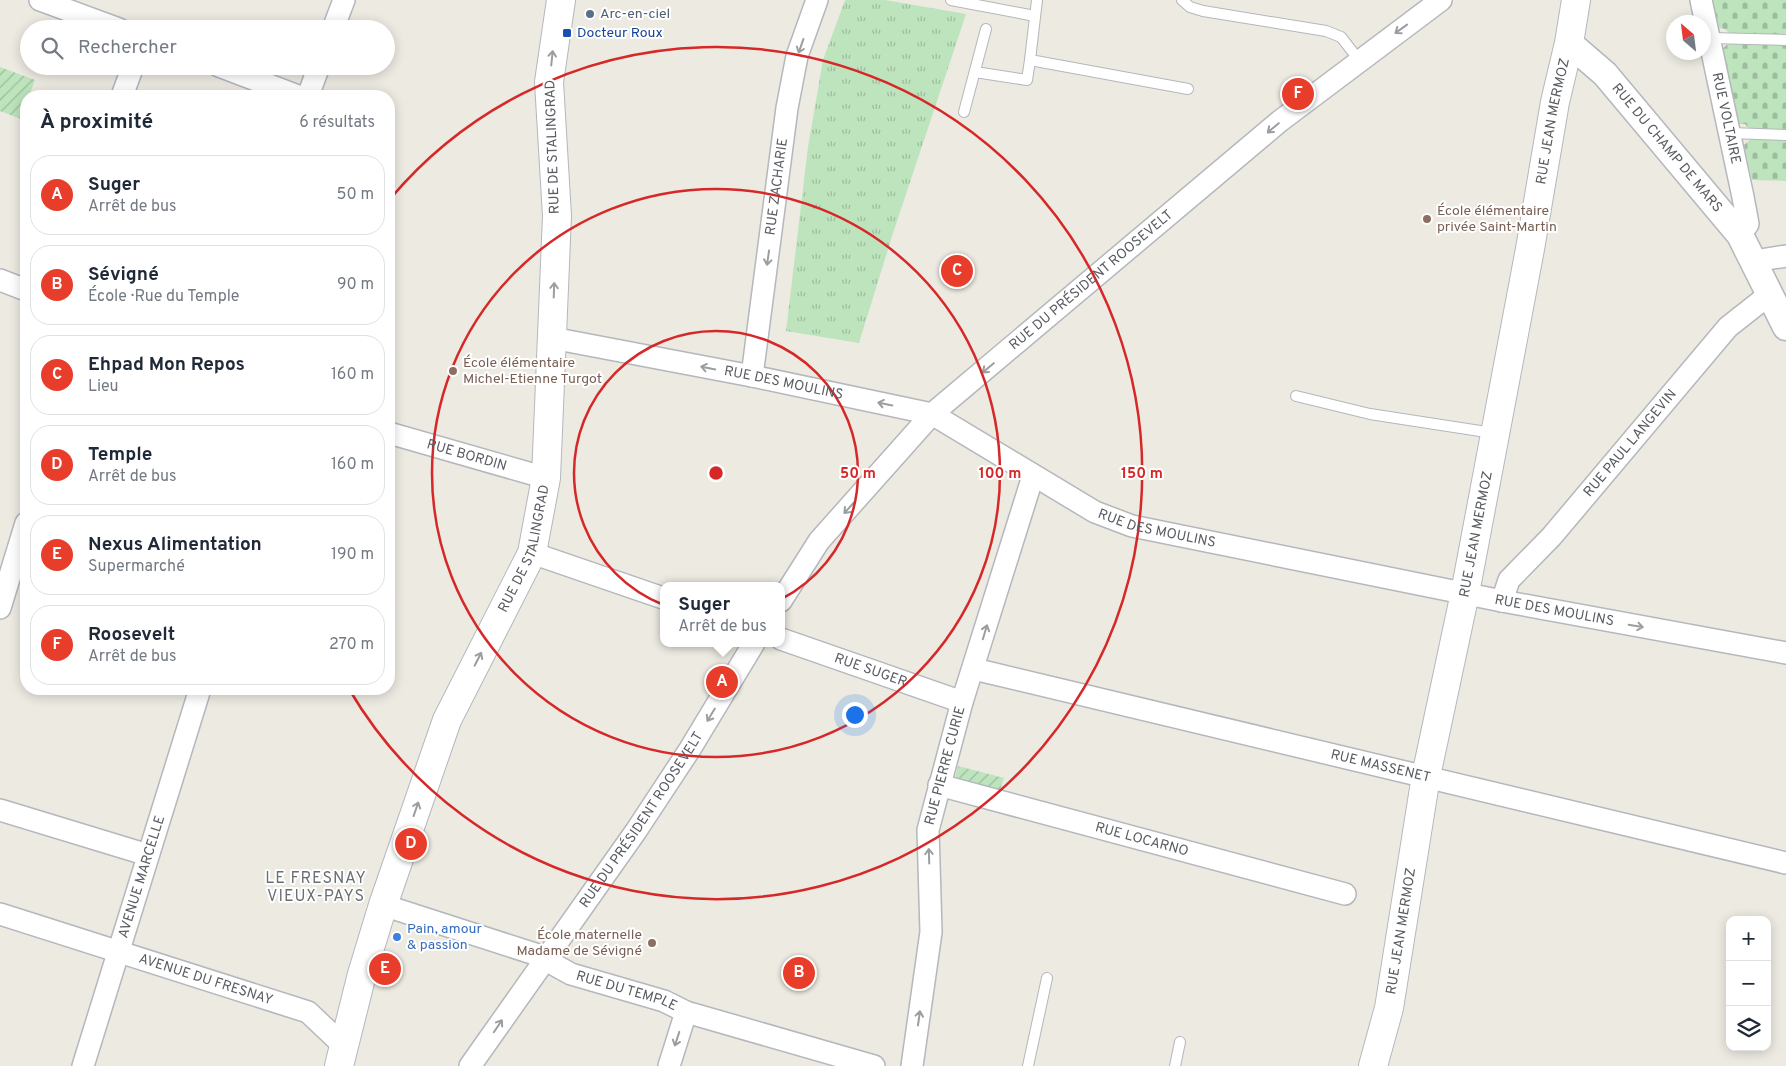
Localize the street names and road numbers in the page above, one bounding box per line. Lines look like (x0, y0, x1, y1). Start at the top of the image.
street label: RUE JEAN MERMOZ (1533, 57, 1574, 186)
street label: RUE VOLTAIRE (1708, 71, 1744, 166)
street label: RUE DE STALINGRAD (542, 79, 564, 215)
street label: RUE DU CHAMP DE MARS (1608, 80, 1726, 216)
street label: RUE ZACHARIE (762, 137, 791, 236)
street label: RUE DU PRÉSIDENT ROOSEVELT (1006, 206, 1176, 354)
street label: RUE DES MOULINS (723, 362, 845, 404)
street label: RUE PAUL LANGEVIN (1580, 386, 1680, 500)
street label: RUE BORDIN (425, 436, 509, 475)
street label: RUE JEAN MERMOZ (1456, 470, 1496, 599)
street label: RUE DE STALINGRAD (495, 483, 553, 615)
street label: RUE DES MOULINS (1095, 505, 1217, 551)
street label: RUE DES MOULINS (1493, 591, 1615, 630)
street label: RUE SUGER (832, 650, 909, 691)
street label: RUE PIERRE CURIE (921, 704, 969, 827)
street label: RUE DU PRÉSIDENT ROOSEVELT (576, 729, 707, 911)
street label: RUE MASSENET (1329, 746, 1432, 786)
street label: AVENUE MARCELLE (115, 814, 169, 940)
street label: RUE LOCARNO (1093, 819, 1190, 860)
street label: RUE JEAN MERMOZ (1383, 867, 1420, 996)
street label: AVENUE DU FRESNAY (137, 950, 275, 1009)
street label: RUE DU TEMPLE (574, 967, 680, 1015)

